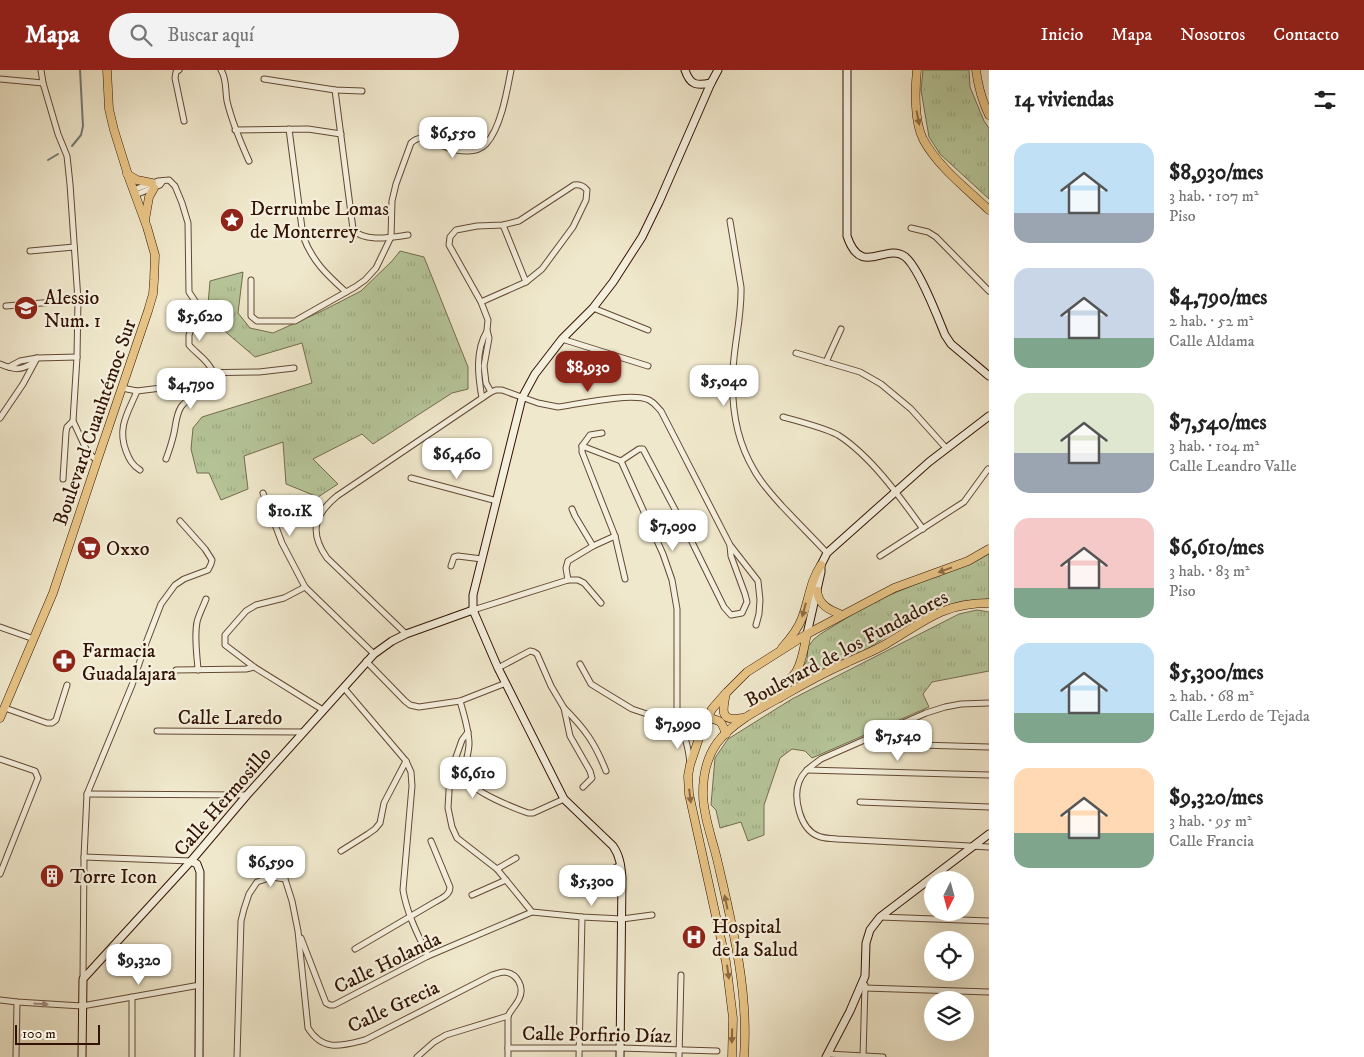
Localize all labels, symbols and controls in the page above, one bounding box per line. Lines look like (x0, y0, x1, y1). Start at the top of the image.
search box (109, 13, 459, 58)
text: Mapa (25, 20, 79, 50)
icon: search (127, 21, 155, 49)
text: Buscar aquí (167, 24, 254, 47)
text: Inicio (1041, 24, 1083, 46)
text: Mapa (1111, 24, 1152, 46)
text: Nosotros (1180, 24, 1245, 46)
text: Contacto (1273, 24, 1339, 46)
icon: filters (1311, 86, 1339, 114)
text: 14 viviendas (1014, 87, 1114, 113)
one-way arrow (914, 111, 922, 126)
pin: $6,550 (412, 116, 494, 159)
text: $6,550 (430, 123, 476, 143)
text: $8,930/mes (1169, 160, 1263, 186)
icon: home (1054, 163, 1114, 223)
text: 3 hab. · 107 m² (1169, 186, 1259, 206)
place label: Derrumbe Lomas de Monterrey (250, 197, 389, 245)
text: Piso (1169, 206, 1196, 226)
place icon: Derrumbe Lomas de Monterrey (219, 207, 245, 233)
text: $4,790/mes (1169, 285, 1267, 311)
place label: Alessio Num. 1 (44, 286, 101, 334)
icon: home (1054, 288, 1114, 348)
school or university icon: Alessio Num. 1 (13, 295, 39, 321)
pin: $5,620 (159, 300, 241, 342)
text: $5,620 (177, 306, 223, 326)
text: 2 hab. · 52 m² (1169, 311, 1253, 331)
street label: Boulevard Cuauhtémoc Sur (48, 316, 143, 529)
text: Calle Aldama (1169, 331, 1255, 351)
pin: $8,930 (547, 350, 629, 393)
text: $8,930 (566, 357, 610, 377)
pin: $5,040 (683, 364, 765, 407)
pin: $4,790 (150, 368, 232, 410)
text: $5,040 (701, 371, 747, 391)
text: $4,790 (168, 374, 214, 394)
text: $7,540/mes (1169, 410, 1267, 436)
icon: home (1054, 413, 1114, 473)
text: 3 hab. · 104 m² (1169, 436, 1259, 456)
pin: $6,460 (416, 438, 498, 480)
text: $6,460 (433, 444, 481, 464)
text: Calle Leandro Valle (1169, 456, 1297, 476)
pin: $10.1K (249, 494, 331, 537)
text: $10.1K (268, 501, 312, 521)
pin: $7,090 (632, 510, 714, 552)
text: $7,090 (650, 516, 696, 536)
supermarket icon: Oxxo (76, 535, 102, 561)
text: $6,610/mes (1169, 535, 1264, 561)
place label: Oxxo (106, 537, 149, 562)
icon: home (1054, 538, 1114, 598)
text: 3 hab. · 83 m² (1169, 561, 1250, 581)
one-way arrow (937, 566, 952, 574)
text: Piso (1169, 581, 1196, 601)
street label: Boulevard de los Fundadores (741, 585, 953, 714)
one-way arrow (800, 603, 808, 618)
place label: Farmacia Guadalajara (82, 639, 177, 687)
pharmacy icon: Farmacia Guadalajara (51, 648, 77, 674)
text: $5,300/mes (1169, 660, 1263, 686)
icon: home (1054, 663, 1114, 723)
text: 2 hab. · 68 m² (1169, 686, 1254, 706)
street label: Calle Laredo (178, 706, 282, 731)
text: Calle Lerdo de Tejada (1169, 706, 1310, 726)
pin: $7,990 (637, 708, 719, 750)
text: $7,990 (655, 714, 701, 734)
pin: $7,540 (857, 720, 939, 762)
text: $7,540 (875, 726, 921, 746)
street label: Calle Hermosillo (169, 742, 277, 862)
pin: $6,610 (432, 756, 514, 799)
text: $6,610 (451, 763, 495, 783)
text: $9,320/mes (1169, 785, 1263, 811)
icon: home (1054, 788, 1114, 848)
one-way arrow (686, 789, 694, 805)
text: 3 hab. · 95 m² (1169, 811, 1252, 831)
text: Calle Francia (1169, 831, 1254, 851)
pin: $6,590 (230, 846, 312, 888)
text: $6,590 (248, 852, 294, 872)
building icon: Torre Icon (39, 863, 65, 889)
pin: $5,300 (551, 864, 633, 907)
place label: Torre Icon (70, 865, 157, 890)
text: $5,300 (570, 871, 614, 891)
north arrow (924, 871, 974, 921)
map controls (924, 871, 974, 1041)
one-way arrow (722, 895, 730, 910)
place label: Hospital de la Salud (712, 915, 798, 963)
hospital icon: Hospital de la Salud (681, 924, 707, 950)
street label: Calle Holanda (330, 927, 446, 1000)
button: locate (924, 931, 974, 981)
pin: $9,320 (98, 944, 180, 986)
text: $9,320 (117, 950, 161, 970)
one-way arrow (724, 965, 732, 981)
street label: Calle Grecia (344, 975, 444, 1039)
button: layers (924, 991, 974, 1041)
one-way arrow (33, 1000, 49, 1008)
scale bar (15, 1022, 100, 1045)
street label: Calle Porfirio Díaz (522, 1022, 672, 1049)
text: 100 m (22, 1025, 56, 1043)
one-way arrow (728, 1028, 736, 1044)

